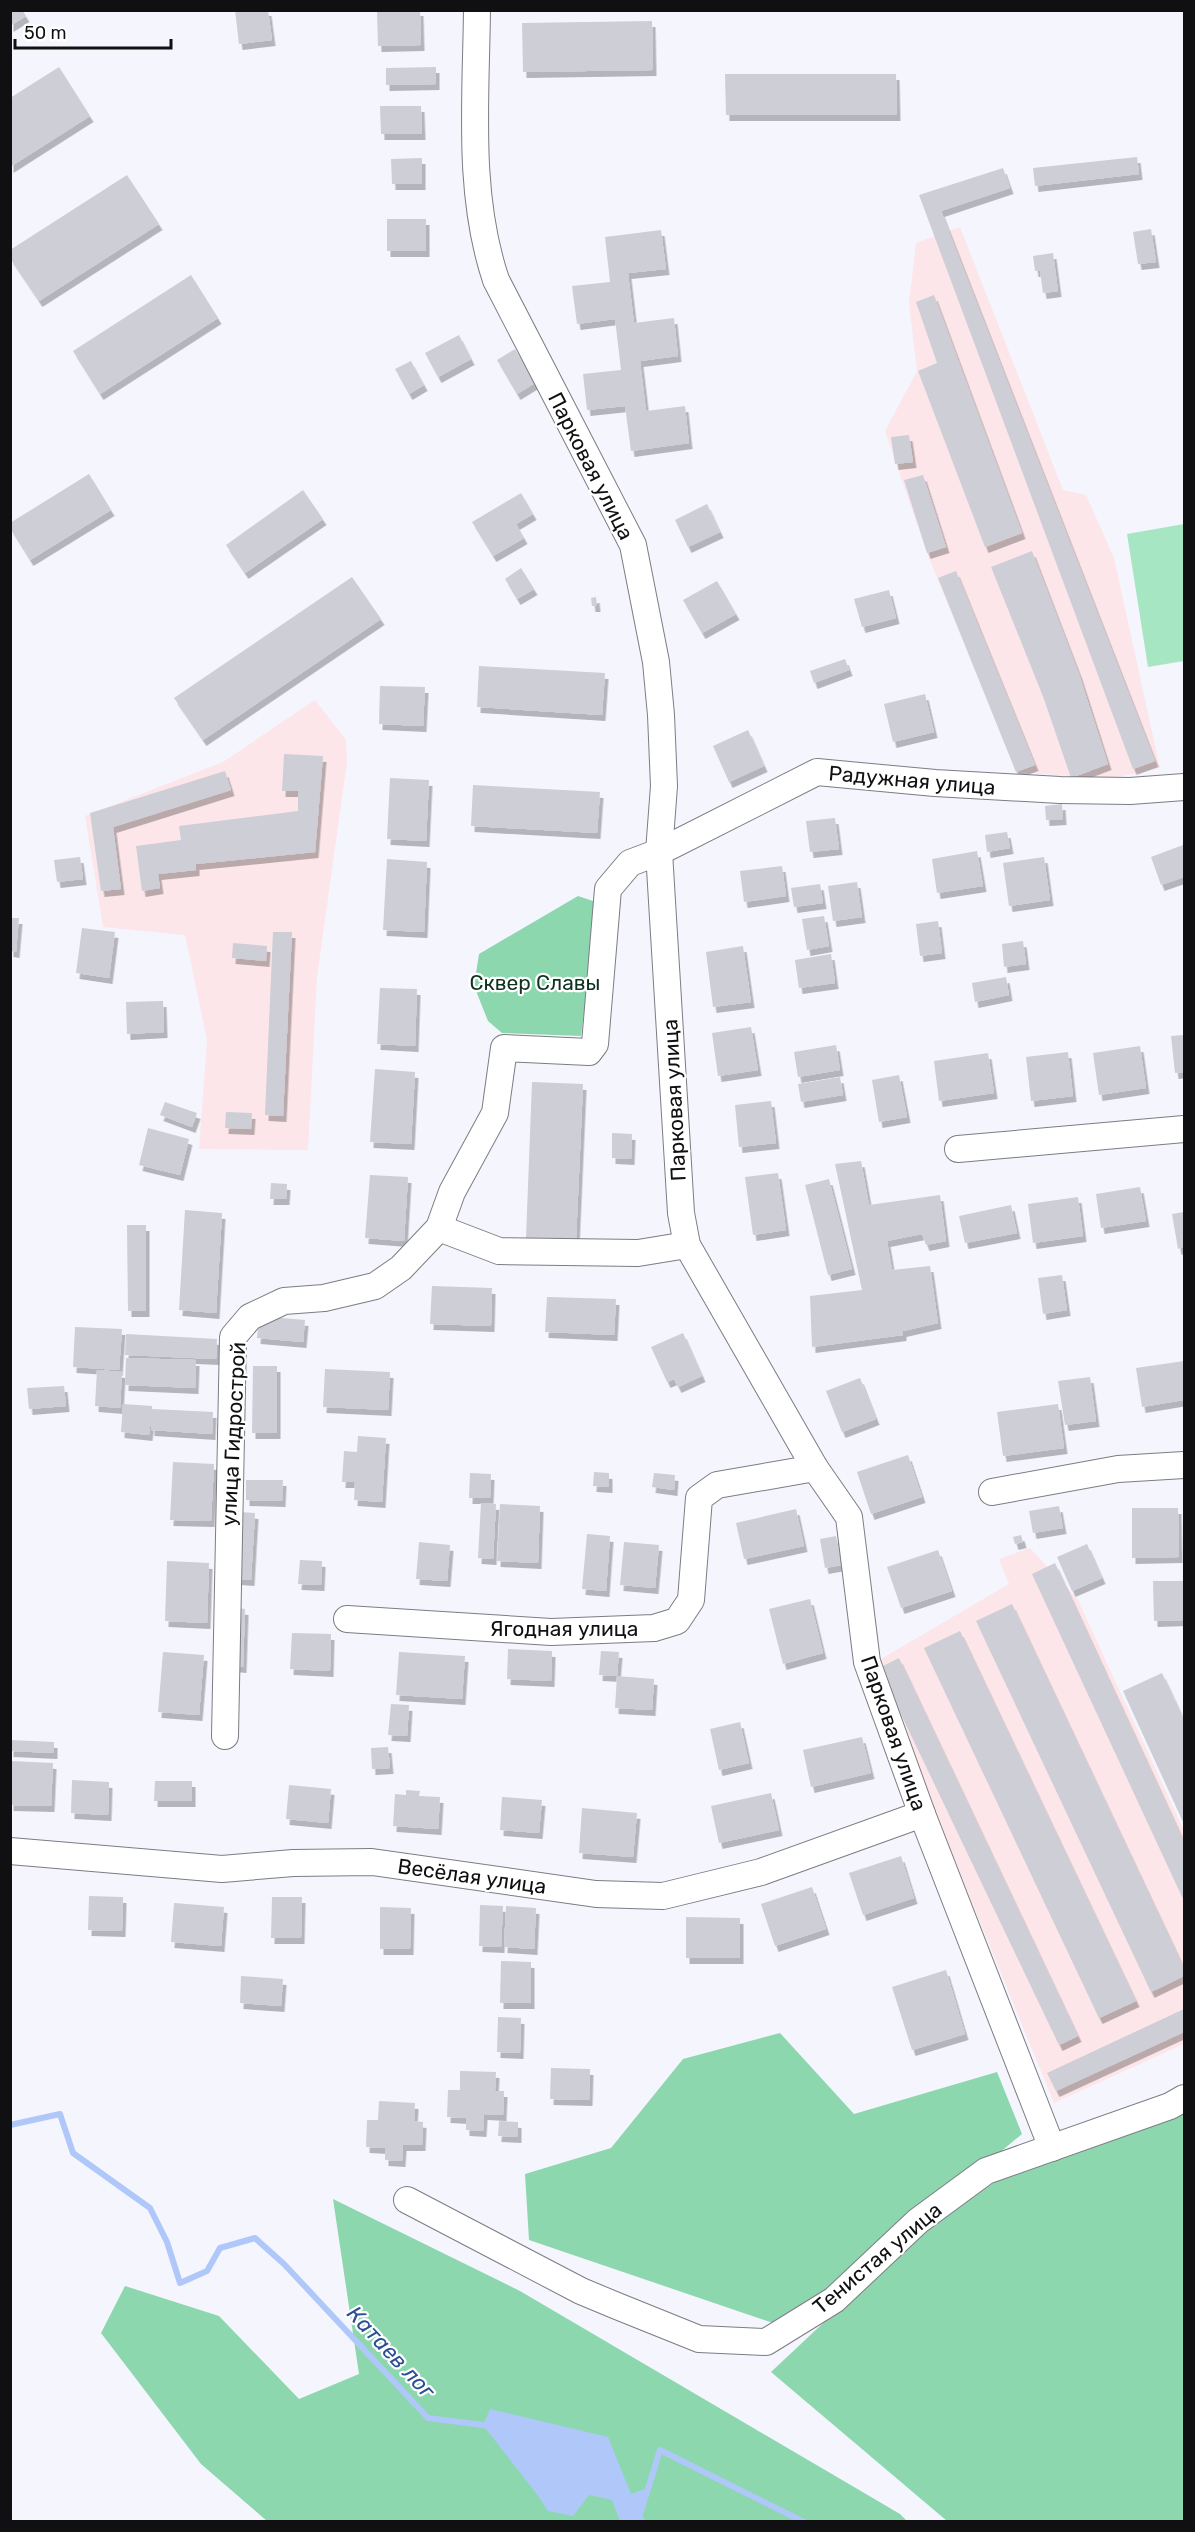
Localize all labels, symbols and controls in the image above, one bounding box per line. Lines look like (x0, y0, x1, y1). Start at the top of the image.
scale bar (15, 12, 171, 50)
text: 50 m (24, 22, 67, 44)
street label: Парковая улица (543, 388, 639, 544)
street label: Радужная улица (828, 760, 996, 800)
park label: Сквер Славы (470, 970, 600, 995)
street label: Парковая улица (657, 1018, 691, 1182)
street label: улица Гидрострой (216, 1341, 250, 1527)
street label: Ягодная улица (490, 1616, 638, 1641)
street label: Парковая улица (856, 1652, 932, 1814)
street label: Весёлая улица (396, 1853, 548, 1899)
street label: Тенистая улица (808, 2197, 946, 2319)
water label: Катаев лог (341, 2300, 442, 2405)

